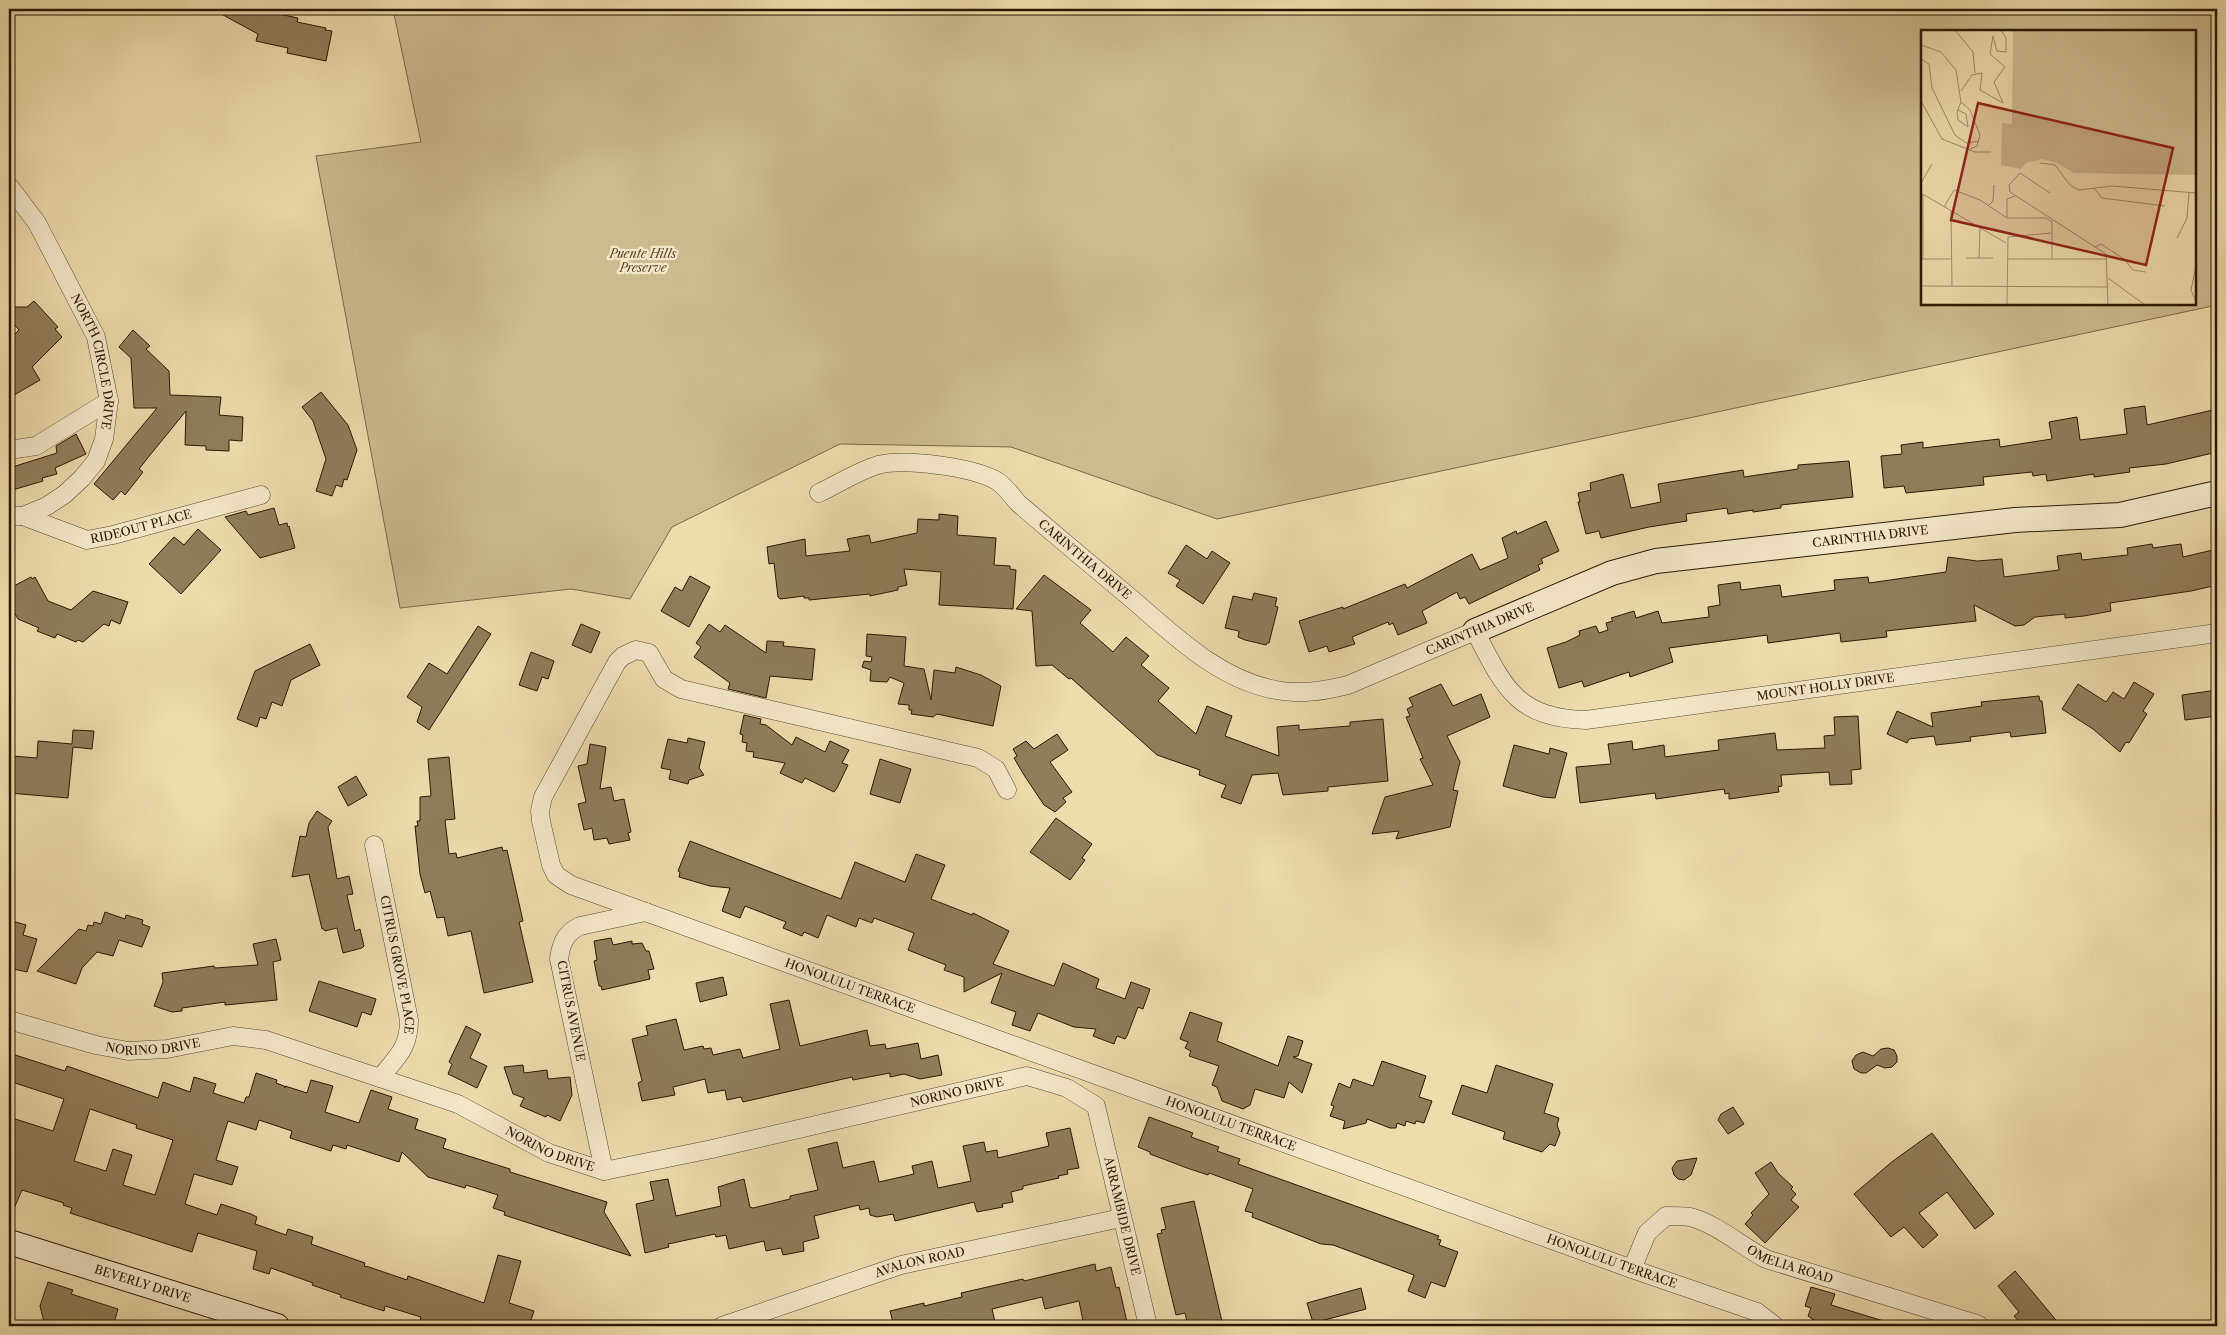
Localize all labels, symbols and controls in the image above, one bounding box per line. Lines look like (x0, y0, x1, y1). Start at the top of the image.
inset map (1921, 30, 2196, 305)
park label: Puente Hills Preserve (608, 246, 677, 275)
street label: NORTH CIRCLE DRIVE (68, 291, 117, 431)
street label: RIDEOUT PLACE (89, 506, 193, 546)
street label: CARINTHIA DRIVE (1036, 516, 1135, 602)
street label: CARINTHIA DRIVE (1811, 522, 1929, 550)
street label: CARINTHIA DRIVE (1423, 599, 1536, 658)
street label: MOUNT HOLLY DRIVE (1756, 670, 1895, 703)
street label: CITRUS GROVE PLACE (377, 894, 417, 1035)
street label: HONOLULU TERRACE (783, 955, 917, 1016)
street label: CITRUS AVENUE (554, 959, 589, 1063)
street label: NORINO DRIVE (104, 1035, 202, 1058)
street label: NORINO DRIVE (909, 1074, 1005, 1110)
street label: HONOLULU TERRACE (1164, 1093, 1298, 1154)
street label: NORINO DRIVE (503, 1123, 597, 1174)
street label: ARRAMBIDE DRIVE (1101, 1154, 1144, 1277)
street label: HONOLULU TERRACE (1545, 1231, 1679, 1291)
street label: OMELIA ROAD (1744, 1241, 1835, 1286)
street label: AVALON ROAD (872, 1244, 966, 1281)
street label: BEVERLY DRIVE (93, 1261, 193, 1306)

